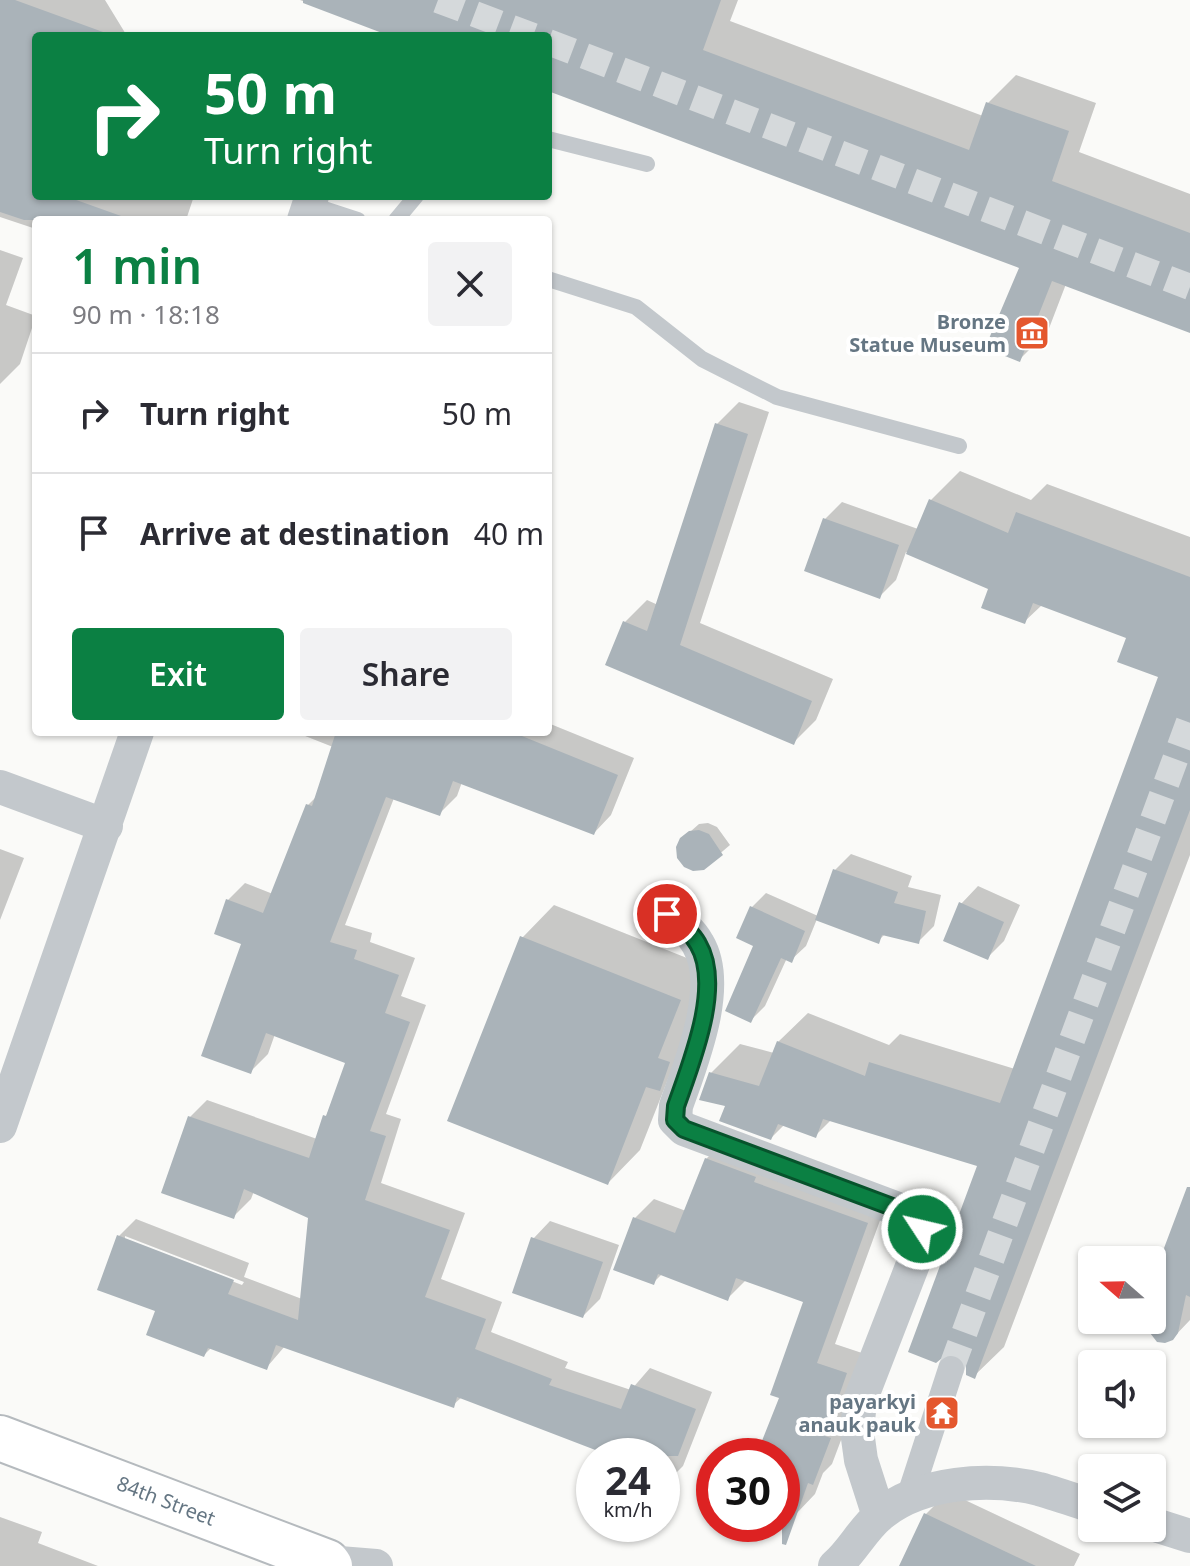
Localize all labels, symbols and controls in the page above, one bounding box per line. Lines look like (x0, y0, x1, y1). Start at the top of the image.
text: 50 m (204, 54, 337, 130)
icon: right (72, 64, 176, 168)
text: Turn right (204, 126, 372, 175)
text: 1 min (72, 233, 202, 298)
button: close (428, 242, 512, 326)
text: 90 m · 18:18 (72, 296, 220, 332)
place label: Bronze Statue Museum (849, 308, 1006, 358)
museum icon: Bronze Statue Museum (1013, 314, 1051, 352)
icon: right (72, 391, 116, 435)
text: Turn right (140, 393, 290, 434)
text: 50 m (442, 393, 512, 434)
icon: arrive (72, 511, 116, 555)
text: Arrive at destination (140, 513, 450, 554)
text: 40 m (474, 513, 544, 554)
button: Exit (72, 628, 284, 720)
button: Share (300, 628, 512, 720)
pin (633, 880, 701, 948)
icon: arrive (645, 892, 689, 936)
position arrow (880, 1187, 964, 1271)
north arrow (1078, 1246, 1166, 1334)
map controls (1078, 1246, 1166, 1542)
button: sound (1078, 1350, 1166, 1438)
place label: payarkyi anauk pauk (798, 1388, 917, 1438)
temple icon: payarkyi anauk pauk (923, 1394, 961, 1432)
speed limit sign: 30 (696, 1438, 800, 1542)
text: 24 (605, 1452, 651, 1507)
button: layers (1078, 1454, 1166, 1542)
street label: 84th Street (113, 1469, 219, 1532)
text: km/h (603, 1496, 653, 1523)

